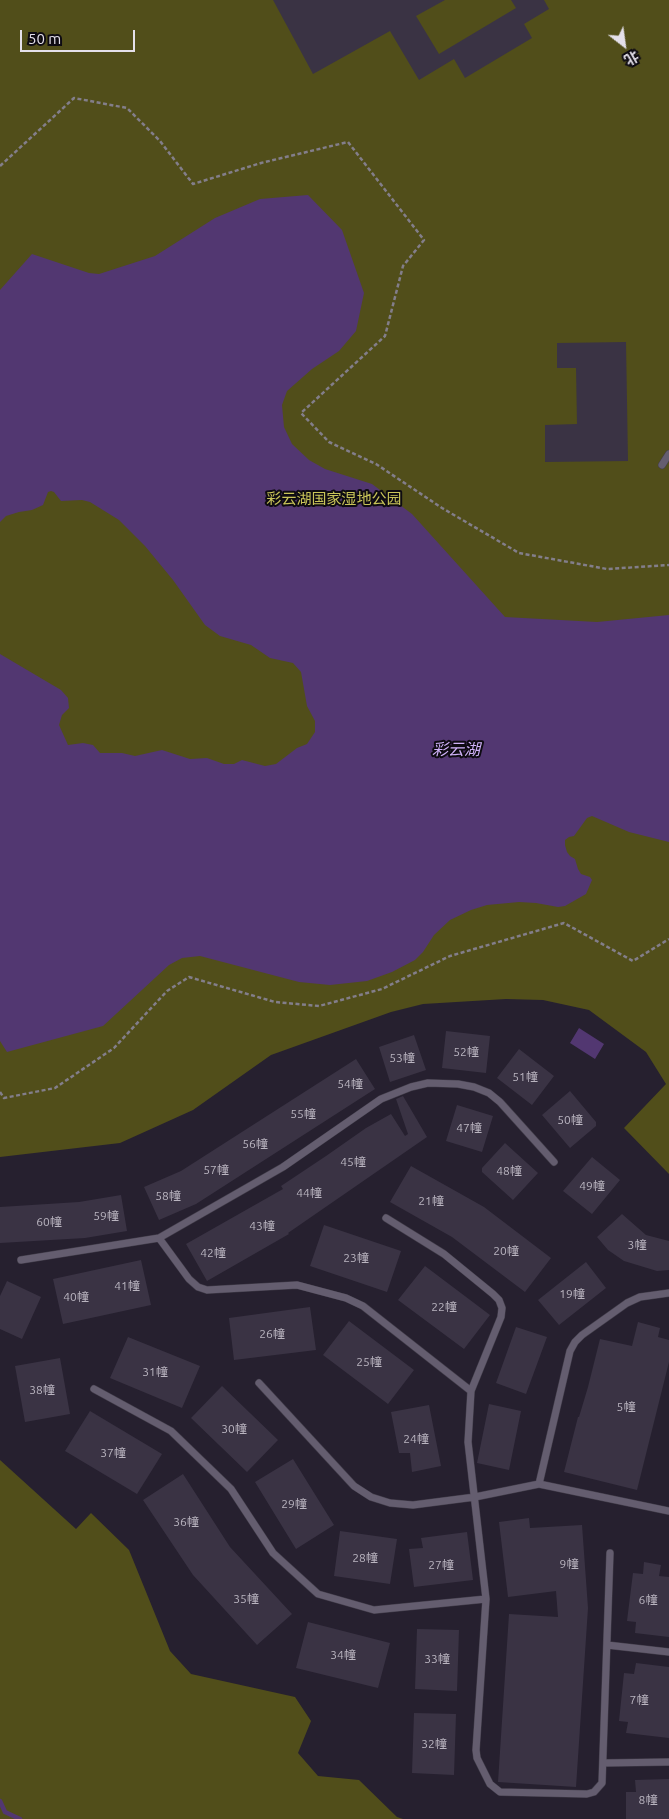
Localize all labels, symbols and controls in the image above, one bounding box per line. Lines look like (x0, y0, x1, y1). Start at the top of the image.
scale bar (22, 20, 138, 52)
north arrow (599, 20, 649, 70)
text: 50 m (28, 30, 61, 47)
text: 北 (621, 48, 642, 68)
park label: 彩云湖国家湿地公园 (267, 490, 401, 508)
water label: 彩云湖 (432, 740, 480, 760)
house number: 52幢 (453, 1045, 479, 1059)
house number: 53幢 (389, 1051, 415, 1065)
house number: 51幢 (512, 1070, 538, 1084)
house number: 54幢 (337, 1077, 363, 1091)
house number: 55幢 (290, 1107, 316, 1121)
house number: 50幢 (557, 1113, 583, 1127)
house number: 47幢 (456, 1121, 482, 1135)
house number: 56幢 (242, 1137, 268, 1151)
house number: 45幢 (340, 1155, 366, 1169)
house number: 57幢 (203, 1163, 229, 1177)
house number: 48幢 (496, 1164, 522, 1178)
house number: 49幢 (579, 1179, 605, 1193)
house number: 44幢 (296, 1186, 322, 1200)
house number: 58幢 (155, 1189, 181, 1203)
house number: 21幢 (418, 1194, 444, 1208)
house number: 59幢 (93, 1209, 119, 1223)
house number: 60幢 (36, 1215, 62, 1229)
house number: 43幢 (249, 1219, 275, 1233)
house number: 3幢 (628, 1238, 646, 1252)
house number: 20幢 (493, 1244, 519, 1258)
house number: 42幢 (200, 1246, 226, 1260)
house number: 23幢 (343, 1251, 369, 1265)
house number: 41幢 (114, 1279, 140, 1293)
house number: 19幢 (559, 1287, 585, 1301)
house number: 40幢 (63, 1290, 89, 1304)
house number: 22幢 (431, 1300, 457, 1314)
house number: 26幢 (259, 1327, 285, 1341)
house number: 25幢 (356, 1355, 382, 1369)
house number: 31幢 (142, 1365, 168, 1379)
house number: 38幢 (29, 1383, 55, 1397)
house number: 5幢 (617, 1400, 635, 1414)
house number: 30幢 (221, 1422, 247, 1436)
house number: 24幢 (403, 1432, 429, 1446)
house number: 37幢 (100, 1446, 126, 1460)
house number: 29幢 (281, 1497, 307, 1511)
house number: 36幢 (173, 1515, 199, 1529)
house number: 28幢 (352, 1551, 378, 1565)
house number: 9幢 (560, 1557, 578, 1571)
house number: 27幢 (428, 1558, 454, 1572)
house number: 35幢 (233, 1592, 259, 1606)
house number: 6幢 (639, 1593, 657, 1607)
house number: 34幢 (330, 1648, 356, 1662)
house number: 33幢 (424, 1652, 450, 1666)
house number: 7幢 (630, 1693, 648, 1707)
house number: 32幢 (421, 1737, 447, 1751)
house number: 8幢 (639, 1793, 657, 1807)

